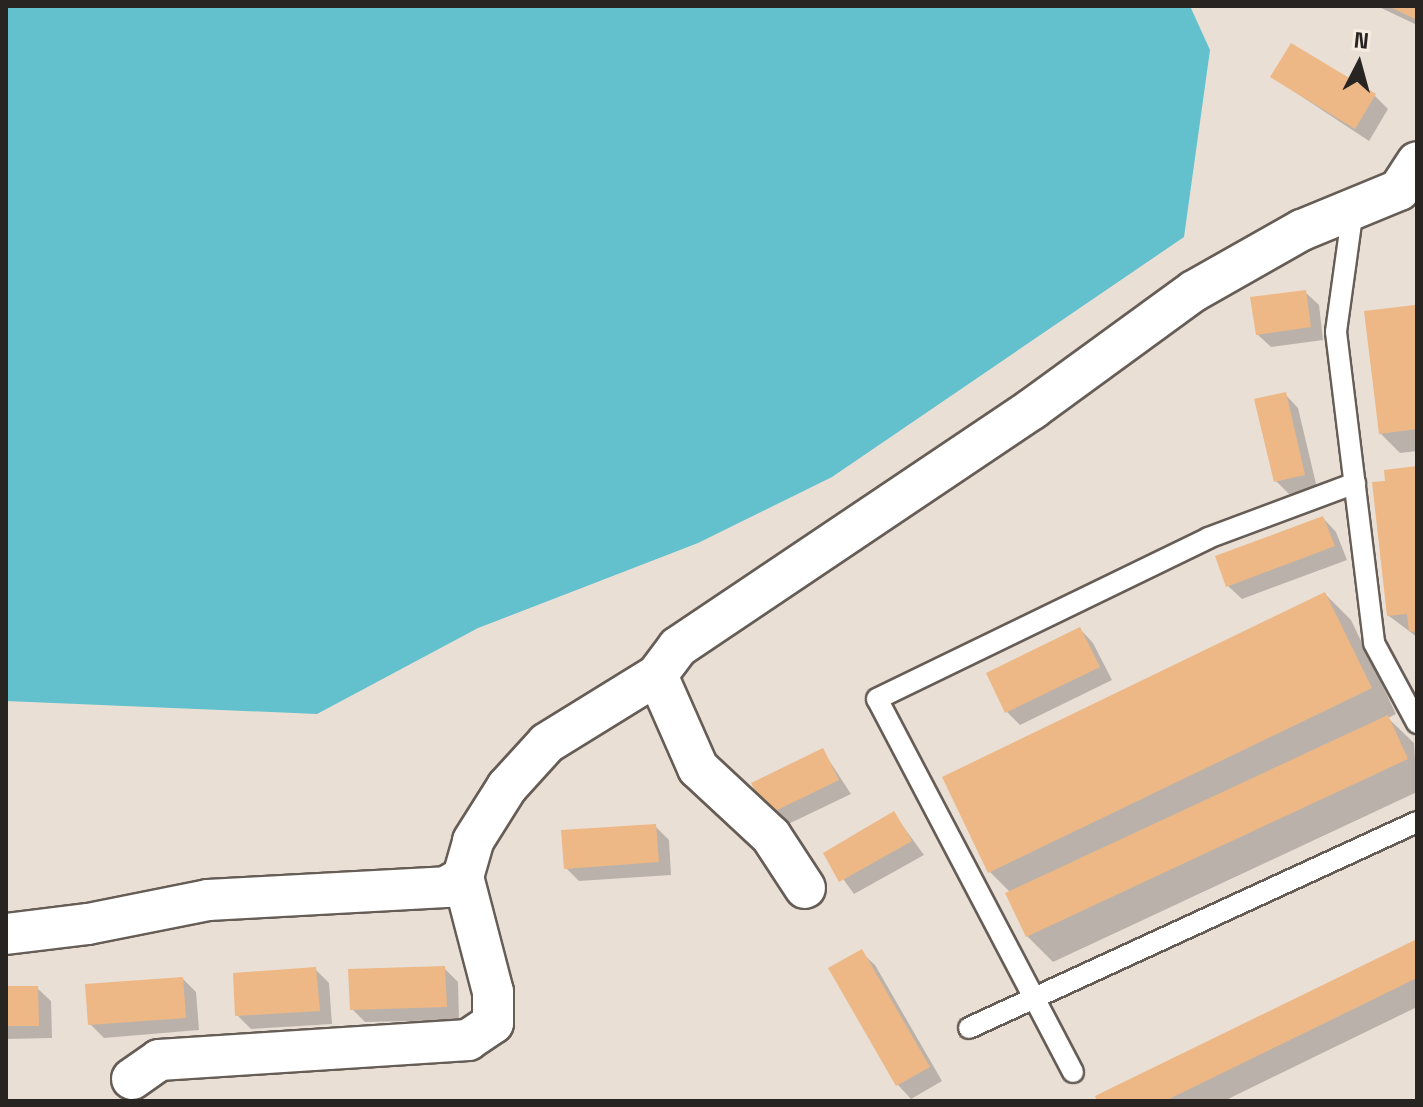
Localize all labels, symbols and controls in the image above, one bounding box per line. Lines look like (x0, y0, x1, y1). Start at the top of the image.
north arrow (1319, 24, 1399, 104)
text: N (1353, 25, 1370, 55)

